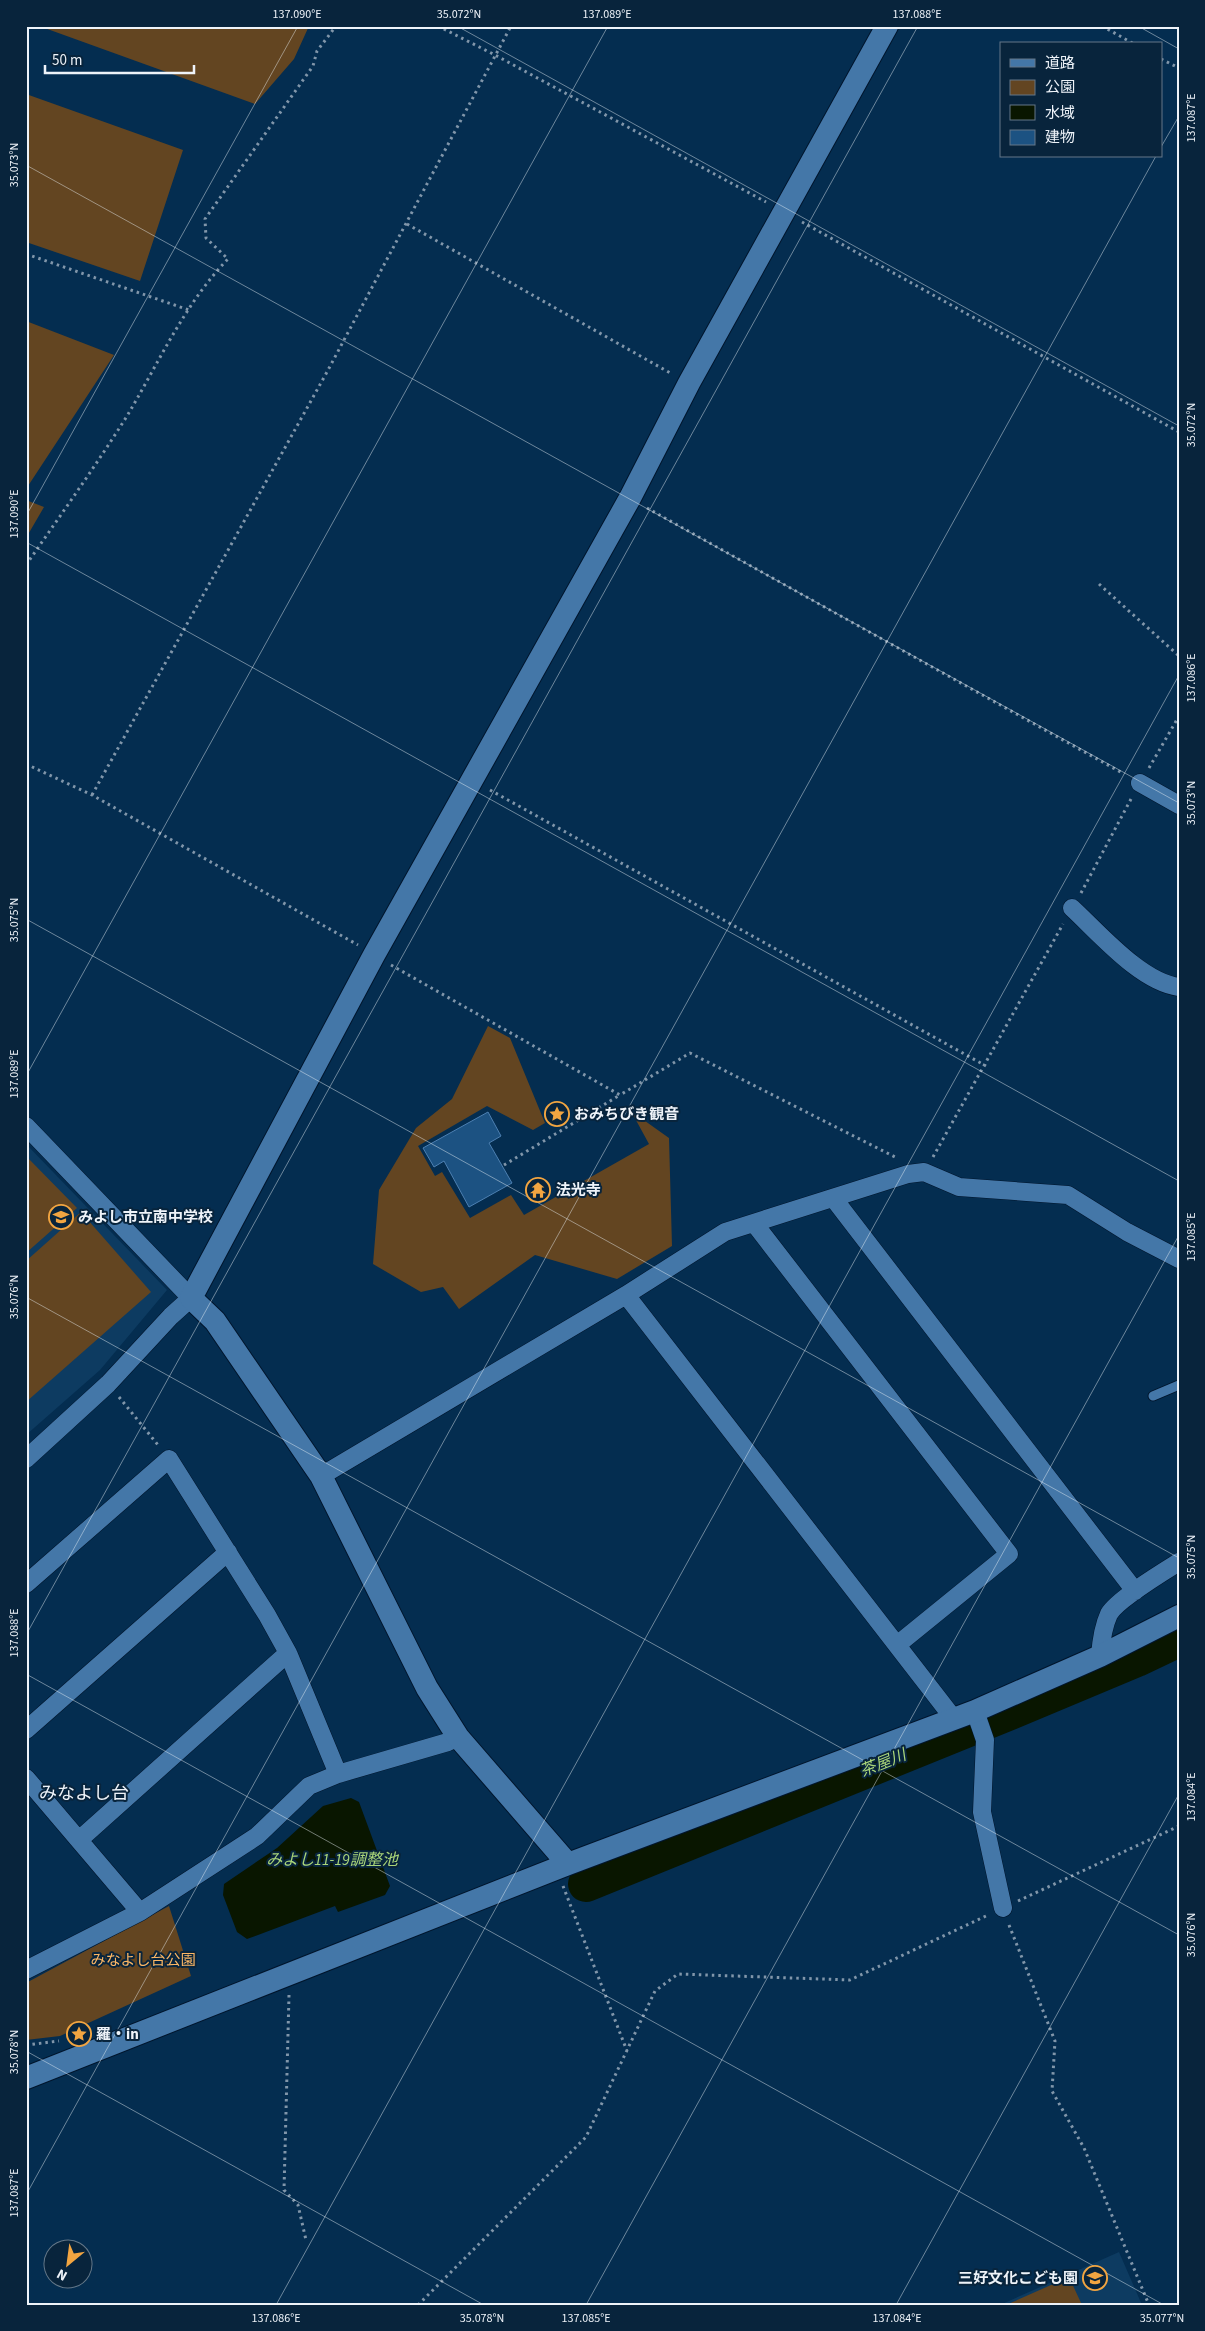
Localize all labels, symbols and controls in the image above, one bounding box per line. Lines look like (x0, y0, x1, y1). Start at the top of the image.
text: 137.090°E (272, 6, 322, 23)
text: 35.072°N (437, 6, 481, 23)
text: 137.089°E (582, 6, 632, 23)
text: 137.088°E (892, 6, 942, 23)
scale bar (45, 42, 194, 74)
legend (1000, 42, 1162, 158)
text: 50 m (52, 50, 82, 71)
text: 道路 (1045, 53, 1075, 74)
text: 公園 (1045, 77, 1075, 98)
text: 137.087°E (1183, 93, 1200, 143)
text: 水域 (1045, 103, 1075, 124)
text: 建物 (1045, 127, 1075, 148)
text: 35.073°N (6, 143, 23, 187)
text: 35.072°N (1183, 403, 1200, 447)
text: 137.090°E (6, 489, 23, 539)
text: 137.086°E (1183, 653, 1200, 703)
text: 35.073°N (1183, 781, 1200, 825)
text: 35.075°N (6, 898, 23, 942)
text: 137.089°E (6, 1049, 23, 1099)
place icon: おみちびき観音 (544, 1101, 570, 1127)
place label: おみちびき観音 (574, 1104, 679, 1125)
temple icon: 法光寺 (525, 1177, 551, 1203)
place label: 法光寺 (556, 1180, 601, 1201)
school or university icon: みよし市立南中学校 (48, 1204, 74, 1230)
place label: みよし市立南中学校 (78, 1207, 213, 1228)
text: 137.085°E (1183, 1212, 1200, 1262)
text: 35.076°N (6, 1275, 23, 1319)
text: 35.075°N (1183, 1535, 1200, 1579)
text: 137.088°E (6, 1608, 23, 1658)
water label: 茶屋川 (857, 1743, 911, 1782)
text: 137.084°E (1183, 1772, 1200, 1822)
district label: みなよし台 (39, 1781, 129, 1806)
water label: みよし11-19調整池 (266, 1849, 400, 1871)
text: 35.076°N (1183, 1913, 1200, 1957)
park label: みなよし台公園 (90, 1950, 196, 1971)
place icon: 羅・in (66, 2021, 92, 2047)
place label: 羅・in (96, 2024, 139, 2045)
text: 35.078°N (6, 2030, 23, 2074)
text: 137.087°E (6, 2168, 23, 2218)
north arrow (42, 2238, 92, 2288)
text: N (53, 2263, 71, 2285)
school or university icon: 三好文化こども園 (1082, 2265, 1108, 2291)
place label: 三好文化こども園 (958, 2268, 1078, 2289)
text: 137.086°E (251, 2310, 301, 2327)
text: 35.078°N (460, 2310, 504, 2327)
text: 137.085°E (561, 2310, 611, 2327)
text: 137.084°E (872, 2310, 922, 2327)
text: 35.077°N (1140, 2310, 1184, 2327)

